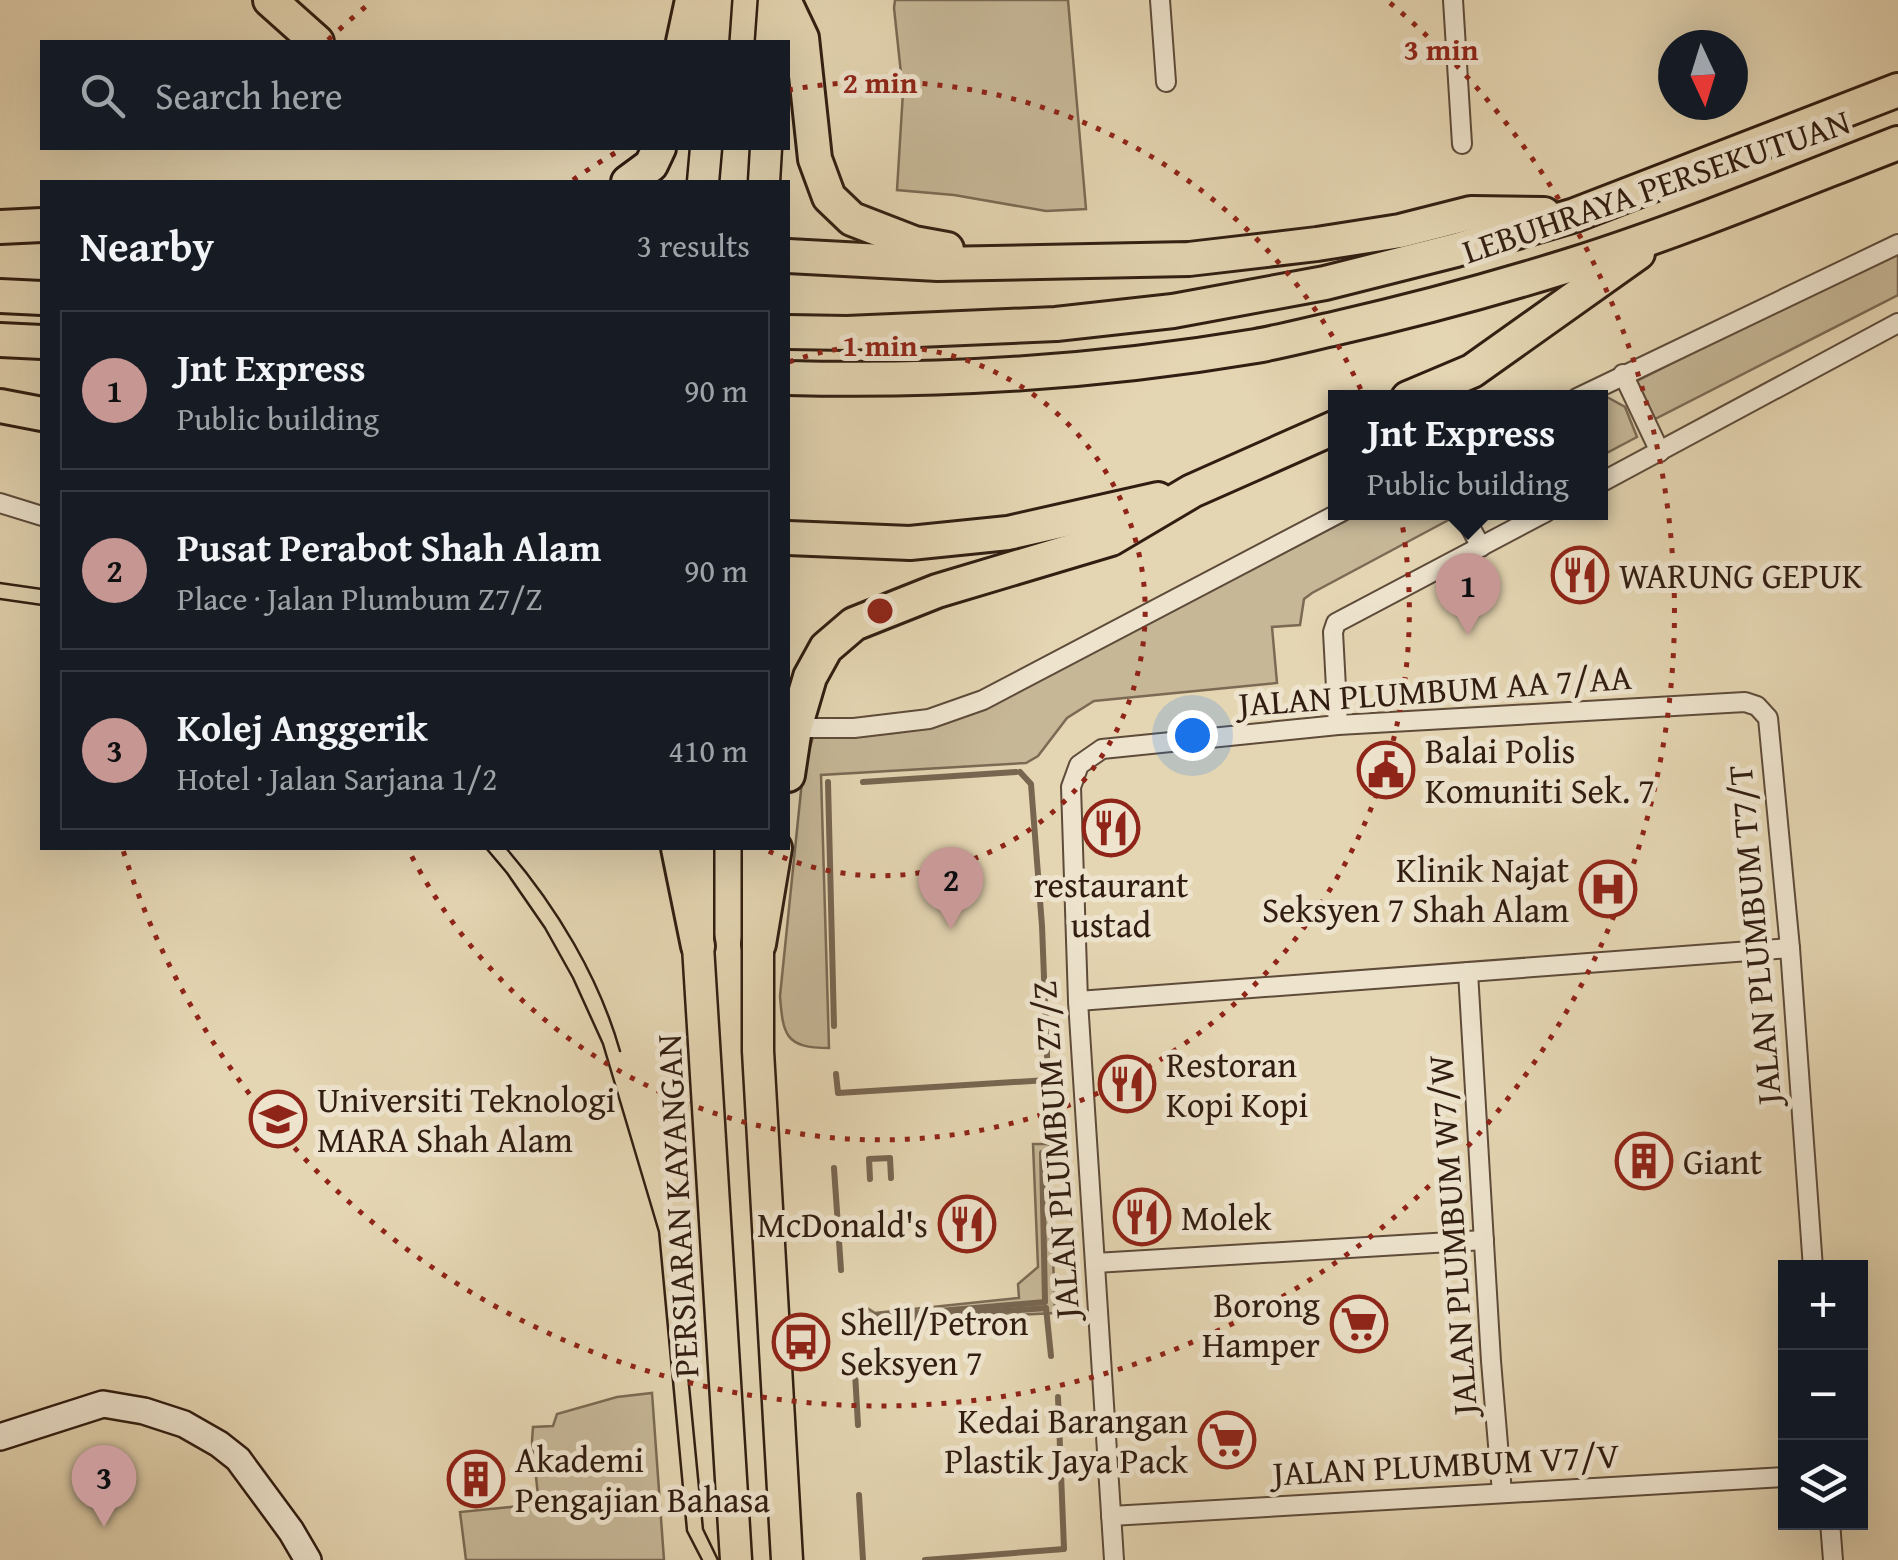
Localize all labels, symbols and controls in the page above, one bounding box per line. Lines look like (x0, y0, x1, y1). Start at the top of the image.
text: 3 min (1404, 27, 1479, 71)
north arrow (1658, 30, 1748, 120)
search box (40, 40, 790, 150)
text: 2 min (843, 60, 918, 104)
text: Search here (155, 67, 343, 123)
icon: search (75, 68, 130, 123)
street label: LEBUHRAYA PERSEKUTUAN (1455, 96, 1857, 276)
text: Nearby (80, 215, 214, 276)
text: 3 results (637, 222, 750, 269)
text: 1 min (843, 323, 918, 367)
text: Jnt Express (177, 339, 365, 395)
text: 1 (106, 367, 123, 414)
text: 90 m (684, 367, 748, 414)
popup (1328, 390, 1608, 520)
text: Public building (177, 395, 379, 442)
text: Jnt Express (1367, 404, 1555, 460)
text: Public building (1367, 460, 1569, 507)
text: Pusat Perabot Shah Alam (177, 519, 601, 575)
restaurant icon: WARUNG GEPUK (1550, 545, 1610, 605)
text: 2 (106, 547, 123, 594)
text: 90 m (684, 547, 748, 594)
place label: WARUNG GEPUK (1619, 550, 1863, 601)
pin: 1 (1436, 552, 1500, 635)
text: Place · Jalan Plumbum Z7/Z (177, 575, 542, 622)
centre of rings (862, 593, 898, 629)
street label: JALAN PLUMBUM AA 7/AA (1233, 651, 1633, 729)
text: Kolej Anggerik (177, 699, 428, 755)
your location (1167, 710, 1218, 761)
place label: Balai Polis Komuniti Sek. 7 (1425, 725, 1655, 816)
text: 3 (106, 727, 123, 774)
text: 410 m (669, 727, 748, 774)
public building icon: Balai Polis Komuniti Sek. 7 (1356, 740, 1416, 800)
text: Hotel · Jalan Sarjana 1/2 (177, 755, 497, 802)
street label: JALAN PLUMBUM T7/T (1714, 763, 1795, 1111)
restaurant icon: restaurant ustad (1081, 798, 1141, 858)
place label: Klinik Najat Seksyen 7 Shah Alam (1262, 844, 1569, 935)
pin: 2 (918, 846, 984, 929)
place label: restaurant ustad (1034, 859, 1188, 950)
hospital icon: Klinik Najat Seksyen 7 Shah Alam (1578, 859, 1638, 919)
street label: JALAN PLUMBUM Z7/Z (1018, 979, 1093, 1325)
street label: PERSIARAN KAYANGAN (643, 1033, 711, 1379)
place label: Restoran Kopi Kopi (1166, 1039, 1308, 1130)
street label: JALAN PLUMBUM W7/W (1414, 1053, 1490, 1421)
restaurant icon: Restoran Kopi Kopi (1097, 1054, 1157, 1114)
place label: Universiti Teknologi MARA Shah Alam (317, 1074, 615, 1165)
school or university icon: Universiti Teknologi MARA Shah Alam (248, 1089, 308, 1149)
building icon: Giant (1614, 1131, 1674, 1191)
place label: Giant (1683, 1136, 1762, 1187)
restaurant icon: Molek (1112, 1187, 1172, 1247)
place label: Molek (1181, 1192, 1272, 1243)
restaurant icon: McDonald's (937, 1194, 997, 1254)
place label: McDonald's (757, 1199, 928, 1250)
map controls (1778, 1260, 1868, 1530)
button: + (1778, 1260, 1868, 1350)
place label: Borong Hamper (1202, 1279, 1321, 1370)
supermarket icon: Borong Hamper (1329, 1294, 1389, 1354)
place label: Shell/Petron Seksyen 7 (840, 1297, 1029, 1388)
bus stop icon: Shell/Petron Seksyen 7 (771, 1312, 831, 1372)
button: − (1778, 1350, 1868, 1440)
place label: Kedai Barangan Plastik Jaya Pack (944, 1395, 1188, 1486)
supermarket icon: Kedai Barangan Plastik Jaya Pack (1197, 1410, 1257, 1470)
street label: JALAN PLUMBUM V7/V (1267, 1429, 1621, 1499)
place label: Akademi Pengajian Bahasa (515, 1434, 770, 1525)
button: layers (1778, 1440, 1868, 1530)
pin: 3 (72, 1444, 136, 1527)
building icon: Akademi Pengajian Bahasa (446, 1449, 506, 1509)

